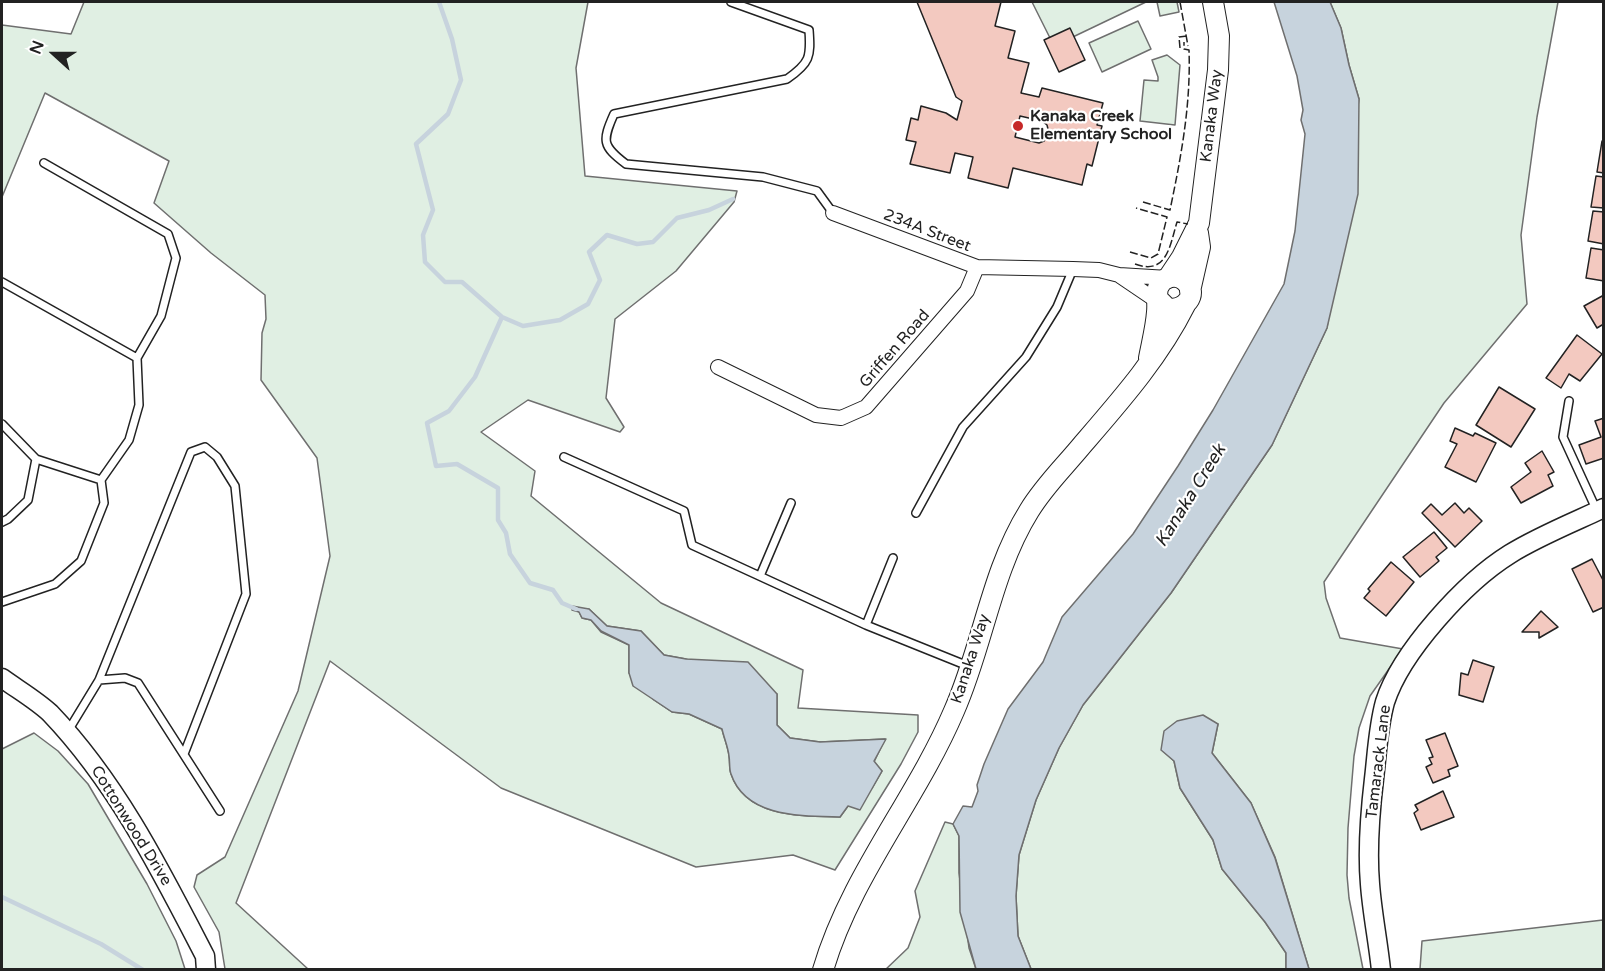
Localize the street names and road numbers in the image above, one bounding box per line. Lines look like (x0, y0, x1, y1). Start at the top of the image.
street label: Kanaka Way (1197, 69, 1227, 163)
street label: 234A Street (881, 206, 973, 256)
street label: Griffen Road (856, 306, 934, 392)
street label: Kanaka Way (947, 612, 995, 706)
street label: Tamarack Lane (1362, 704, 1396, 820)
street label: Cottonwood Drive (86, 763, 176, 889)

